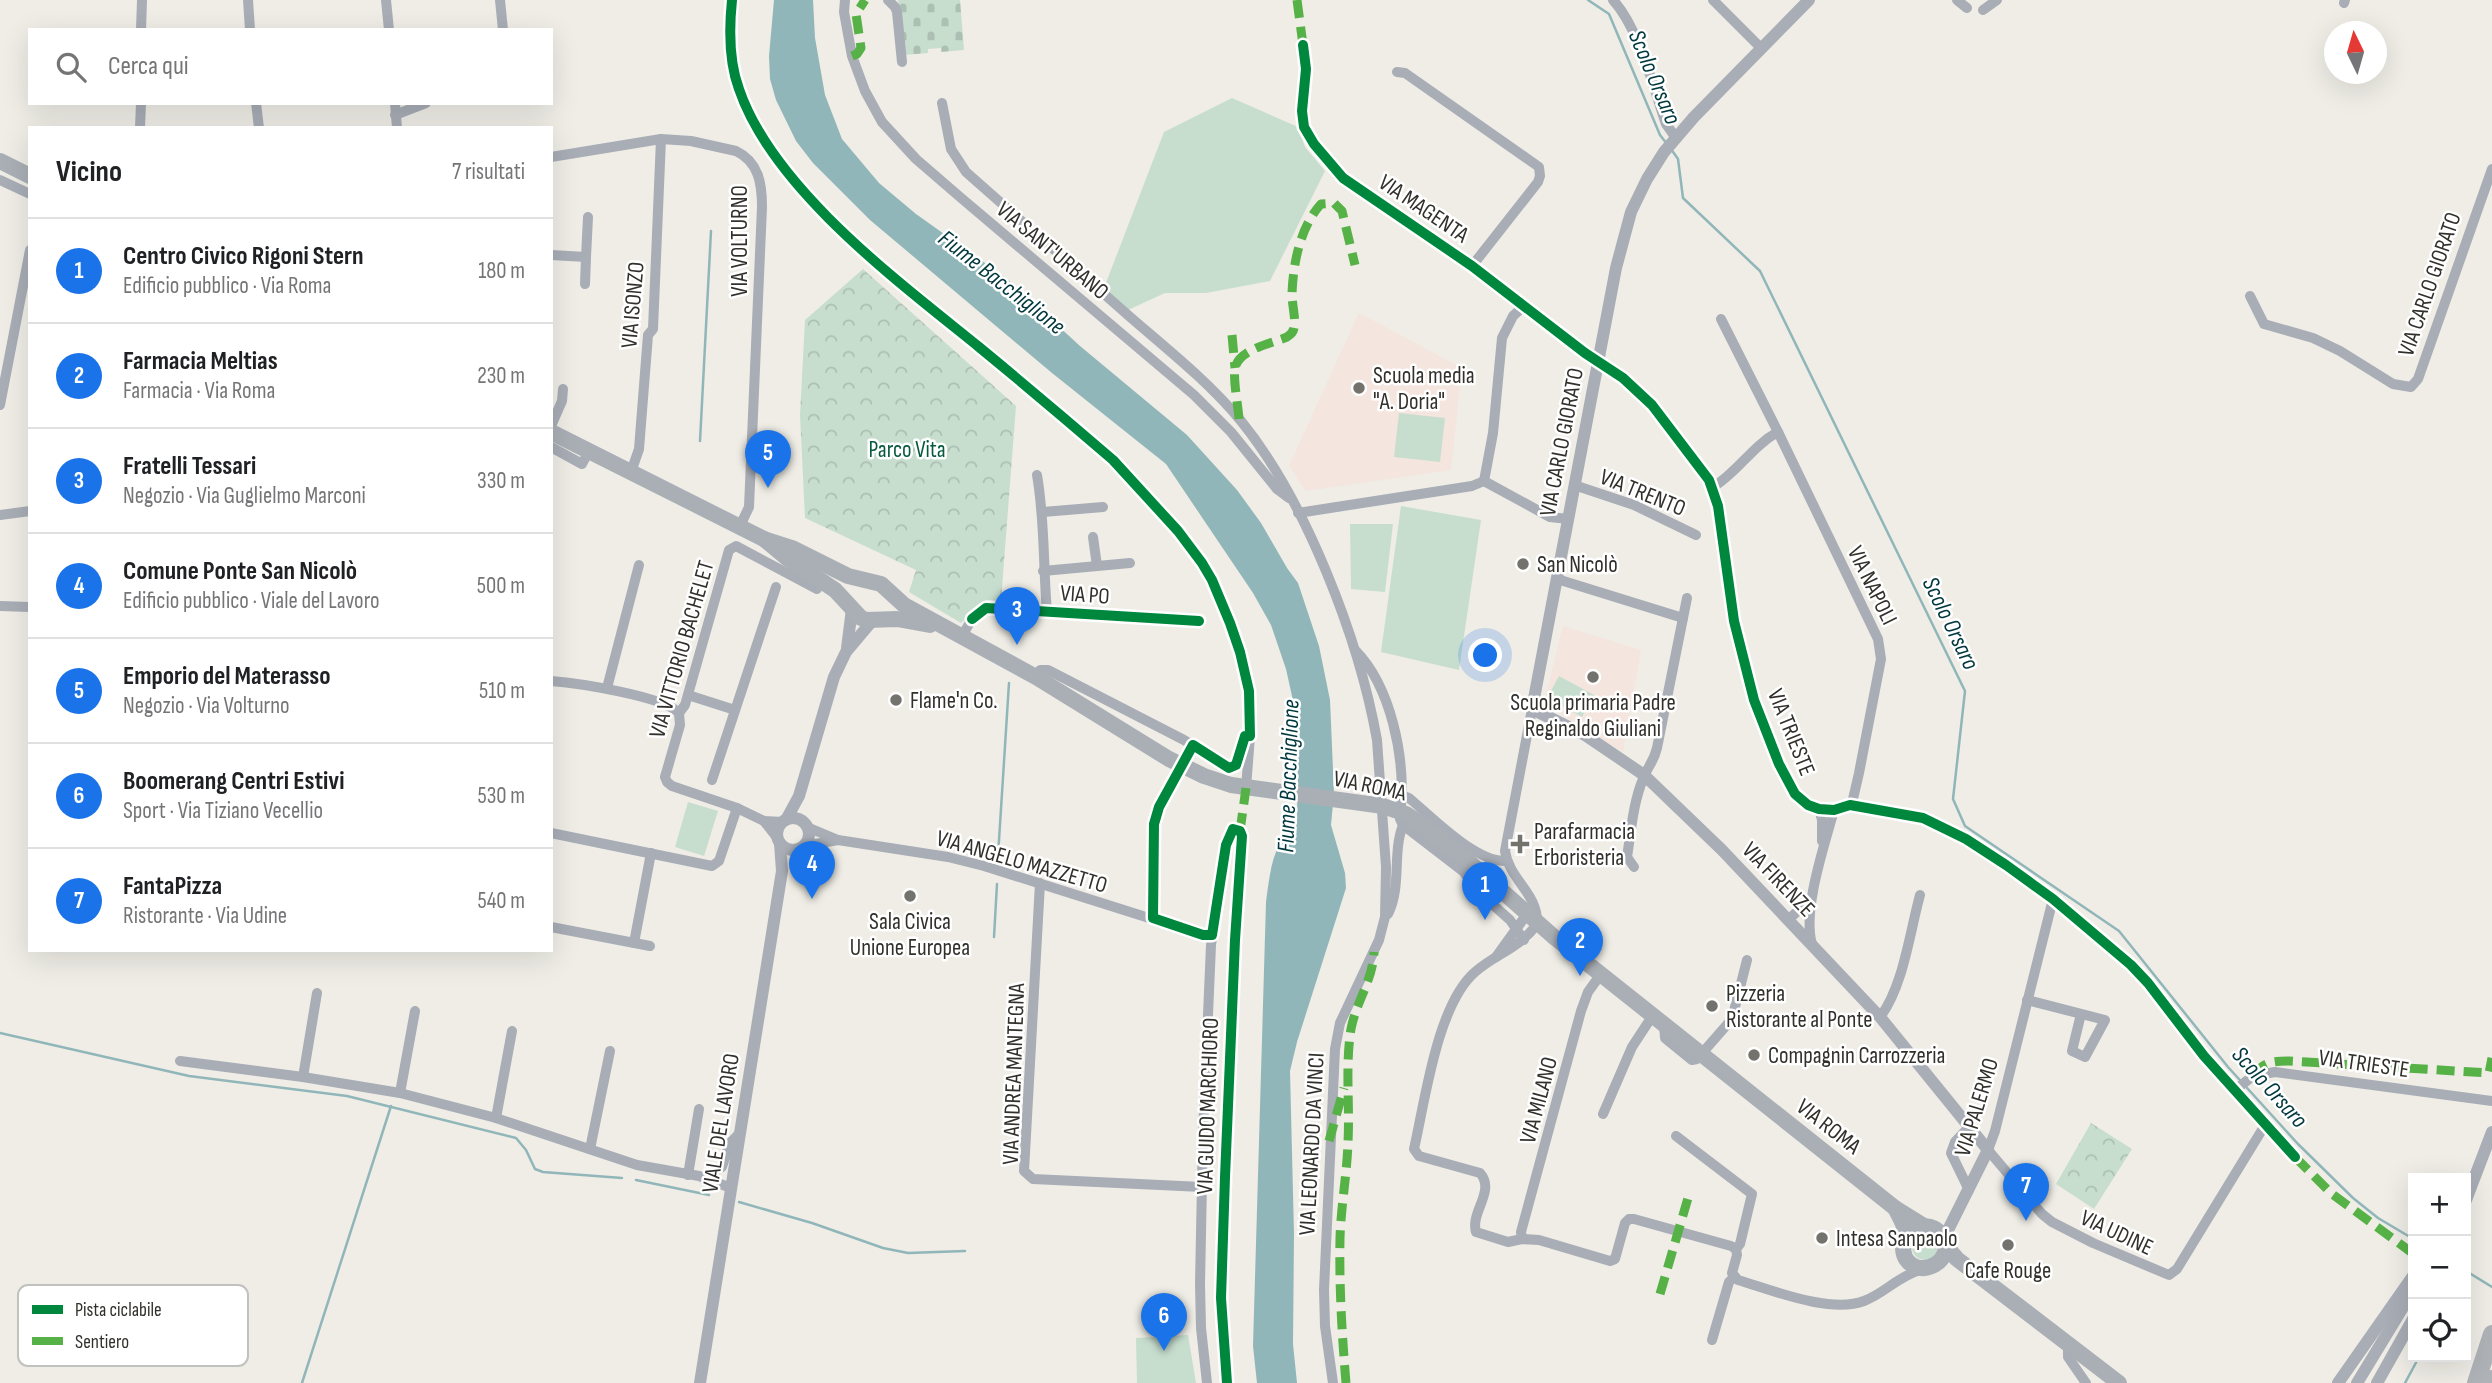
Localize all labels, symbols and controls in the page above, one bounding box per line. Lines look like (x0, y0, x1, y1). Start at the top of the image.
north arrow (2324, 21, 2387, 84)
water label: Scolo Orsaro (1622, 26, 1687, 129)
search box (28, 28, 553, 105)
icon: search (52, 48, 90, 86)
text: Cerca qui (108, 51, 189, 82)
text: Vicino (56, 154, 122, 190)
text: 7 risultati (452, 158, 525, 186)
street label: VIA MAGENTA (1373, 168, 1474, 249)
street label: VIA VOLTURNO (726, 185, 754, 297)
street label: VIA SANT'URBANO (991, 196, 1114, 306)
street label: VIA CARLO GIORATO (2392, 209, 2468, 360)
water label: Fiume Bacchiglione (932, 224, 1071, 341)
text: Centro Civico Rigoni Stern (123, 241, 364, 272)
text: 1 (74, 257, 84, 285)
text: 180 m (478, 257, 525, 285)
street label: VIA ISONZO (615, 261, 651, 349)
text: Edificio pubblico · Via Roma (123, 272, 331, 300)
text: Farmacia Meltias (123, 346, 278, 377)
text: 2 (74, 362, 84, 390)
text: 230 m (477, 362, 525, 390)
place label: Scuola media "A. Doria" (1373, 362, 1475, 416)
street label: VIA CARLO GIORATO (1534, 366, 1590, 519)
text: Farmacia · Via Roma (123, 377, 275, 405)
marker: Scuola media "A. Doria" (1351, 380, 1367, 396)
pin: 5 (745, 430, 791, 488)
park label: Parco Vita (868, 436, 946, 464)
text: Fratelli Tessari (123, 451, 256, 482)
street label: VIA TRENTO (1596, 463, 1690, 523)
text: 3 (74, 467, 84, 495)
text: 330 m (477, 467, 525, 495)
text: Negozio · Via Guglielmo Marconi (123, 482, 366, 510)
street label: VIA NAPOLI (1841, 541, 1903, 629)
place label: San Nicolò (1537, 551, 1618, 579)
text: Comune Ponte San Nicolò (123, 556, 357, 587)
marker: San Nicolò (1515, 556, 1531, 572)
street label: VIA VITTORIO BACHELET (643, 557, 721, 741)
text: 4 (74, 572, 84, 600)
text: 500 m (477, 572, 525, 600)
water label: Scolo Orsaro (1916, 572, 1986, 675)
street label: VIA PO (1059, 579, 1111, 611)
text: Edificio pubblico · Viale del Lavoro (123, 587, 379, 615)
pin: 3 (994, 587, 1040, 645)
your location (1468, 638, 1502, 672)
text: Emporio del Materasso (123, 661, 331, 692)
marker: Scuola primaria Padre Reginaldo Giuliani (1585, 669, 1601, 685)
text: 5 (74, 677, 84, 705)
text: 510 m (479, 677, 525, 705)
street label: VIA TRIESTE (1761, 685, 1821, 780)
place label: Flame'n Co. (910, 687, 998, 715)
place label: Scuola primaria Padre Reginaldo Giuliani (1510, 689, 1676, 743)
text: Negozio · Via Volturno (123, 692, 290, 720)
marker: Flame'n Co. (888, 692, 904, 708)
water label: Fiume Bacchiglione (1271, 699, 1306, 853)
street label: VIA ROMA (1331, 765, 1409, 807)
text: Boomerang Centri Estivi (123, 766, 344, 797)
text: 6 (74, 782, 84, 810)
text: 530 m (477, 782, 525, 810)
text: Sport · Via Tiziano Vecellio (123, 797, 323, 825)
place label: Parafarmacia Erboristeria (1534, 818, 1635, 872)
street label: VIA ANGELO MAZZETTO (933, 824, 1110, 900)
marker: Parafarmacia Erboristeria (1512, 836, 1528, 852)
street label: VIA FIRENZE (1736, 836, 1821, 923)
pin: 4 (789, 841, 835, 899)
pin: 1 (1462, 862, 1508, 920)
text: FantaPizza (123, 871, 222, 902)
text: 7 (74, 887, 84, 915)
text: 540 m (477, 887, 525, 915)
marker: Sala Civica Unione Europea (902, 888, 918, 904)
text: Ristorante · Via Udine (123, 902, 287, 930)
place label: Sala Civica Unione Europea (850, 908, 970, 962)
pin: 2 (1557, 918, 1603, 976)
place label: Pizzeria Ristorante al Ponte (1726, 980, 1873, 1034)
street label: VIA ANDREA MANTEGNA (997, 983, 1031, 1165)
marker: Pizzeria Ristorante al Ponte (1704, 998, 1720, 1014)
street label: VIA GUIDO MARCHIORO (1191, 1017, 1225, 1195)
water label: Scolo Orsaro (2226, 1041, 2314, 1134)
place label: Compagnin Carrozzeria (1768, 1042, 1945, 1070)
street label: VIA TRIESTE (2317, 1044, 2411, 1084)
marker: Compagnin Carrozzeria (1746, 1047, 1762, 1063)
street label: VIALE DEL LAVORO (696, 1051, 746, 1195)
street label: VIA LEONARDO DA VINCI (1293, 1052, 1331, 1236)
street label: VIA MILANO (1514, 1054, 1564, 1147)
street label: VIA PALERMO (1949, 1055, 2005, 1160)
street label: VIA ROMA (1791, 1093, 1866, 1161)
pin: 7 (2003, 1163, 2049, 1221)
map controls (2408, 1173, 2471, 1362)
button: + (2408, 1173, 2471, 1236)
street label: VIA UDINE (2076, 1204, 2157, 1262)
place label: Intesa Sanpaolo (1836, 1225, 1958, 1253)
marker: Intesa Sanpaolo (1814, 1230, 1830, 1246)
button: − (2408, 1236, 2471, 1299)
marker: Cafe Rouge (2000, 1237, 2016, 1253)
place label: Cafe Rouge (1965, 1257, 2051, 1285)
legend (18, 1285, 248, 1366)
pin: 6 (1141, 1293, 1187, 1351)
text: Pista ciclabile (75, 1299, 162, 1322)
button: locate (2408, 1299, 2471, 1362)
text: Sentiero (75, 1331, 129, 1354)

